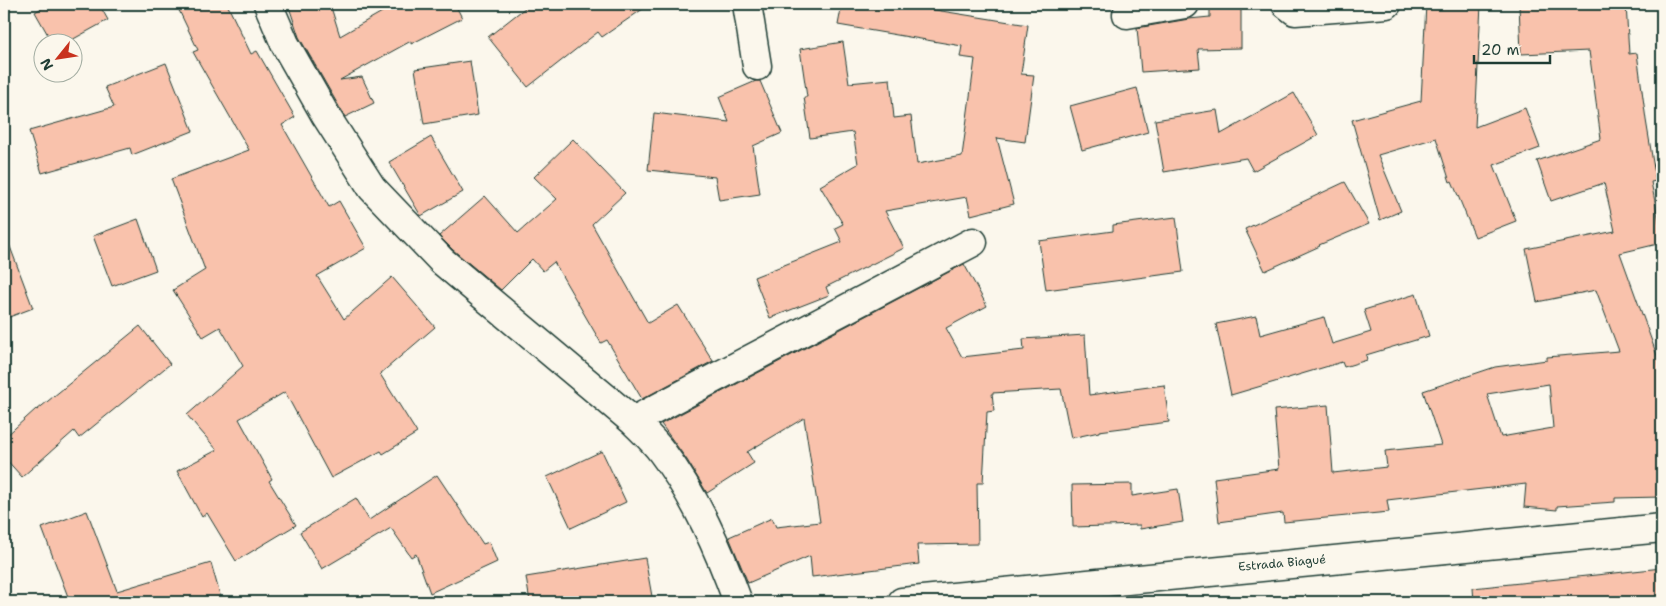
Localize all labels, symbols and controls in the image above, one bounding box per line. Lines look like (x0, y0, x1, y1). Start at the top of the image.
north arrow (32, 32, 82, 82)
scale bar (1474, 32, 1550, 64)
text: 20 m (1481, 40, 1520, 60)
text: N (36, 55, 57, 74)
street label: Estrada Biagué (1237, 551, 1327, 575)

